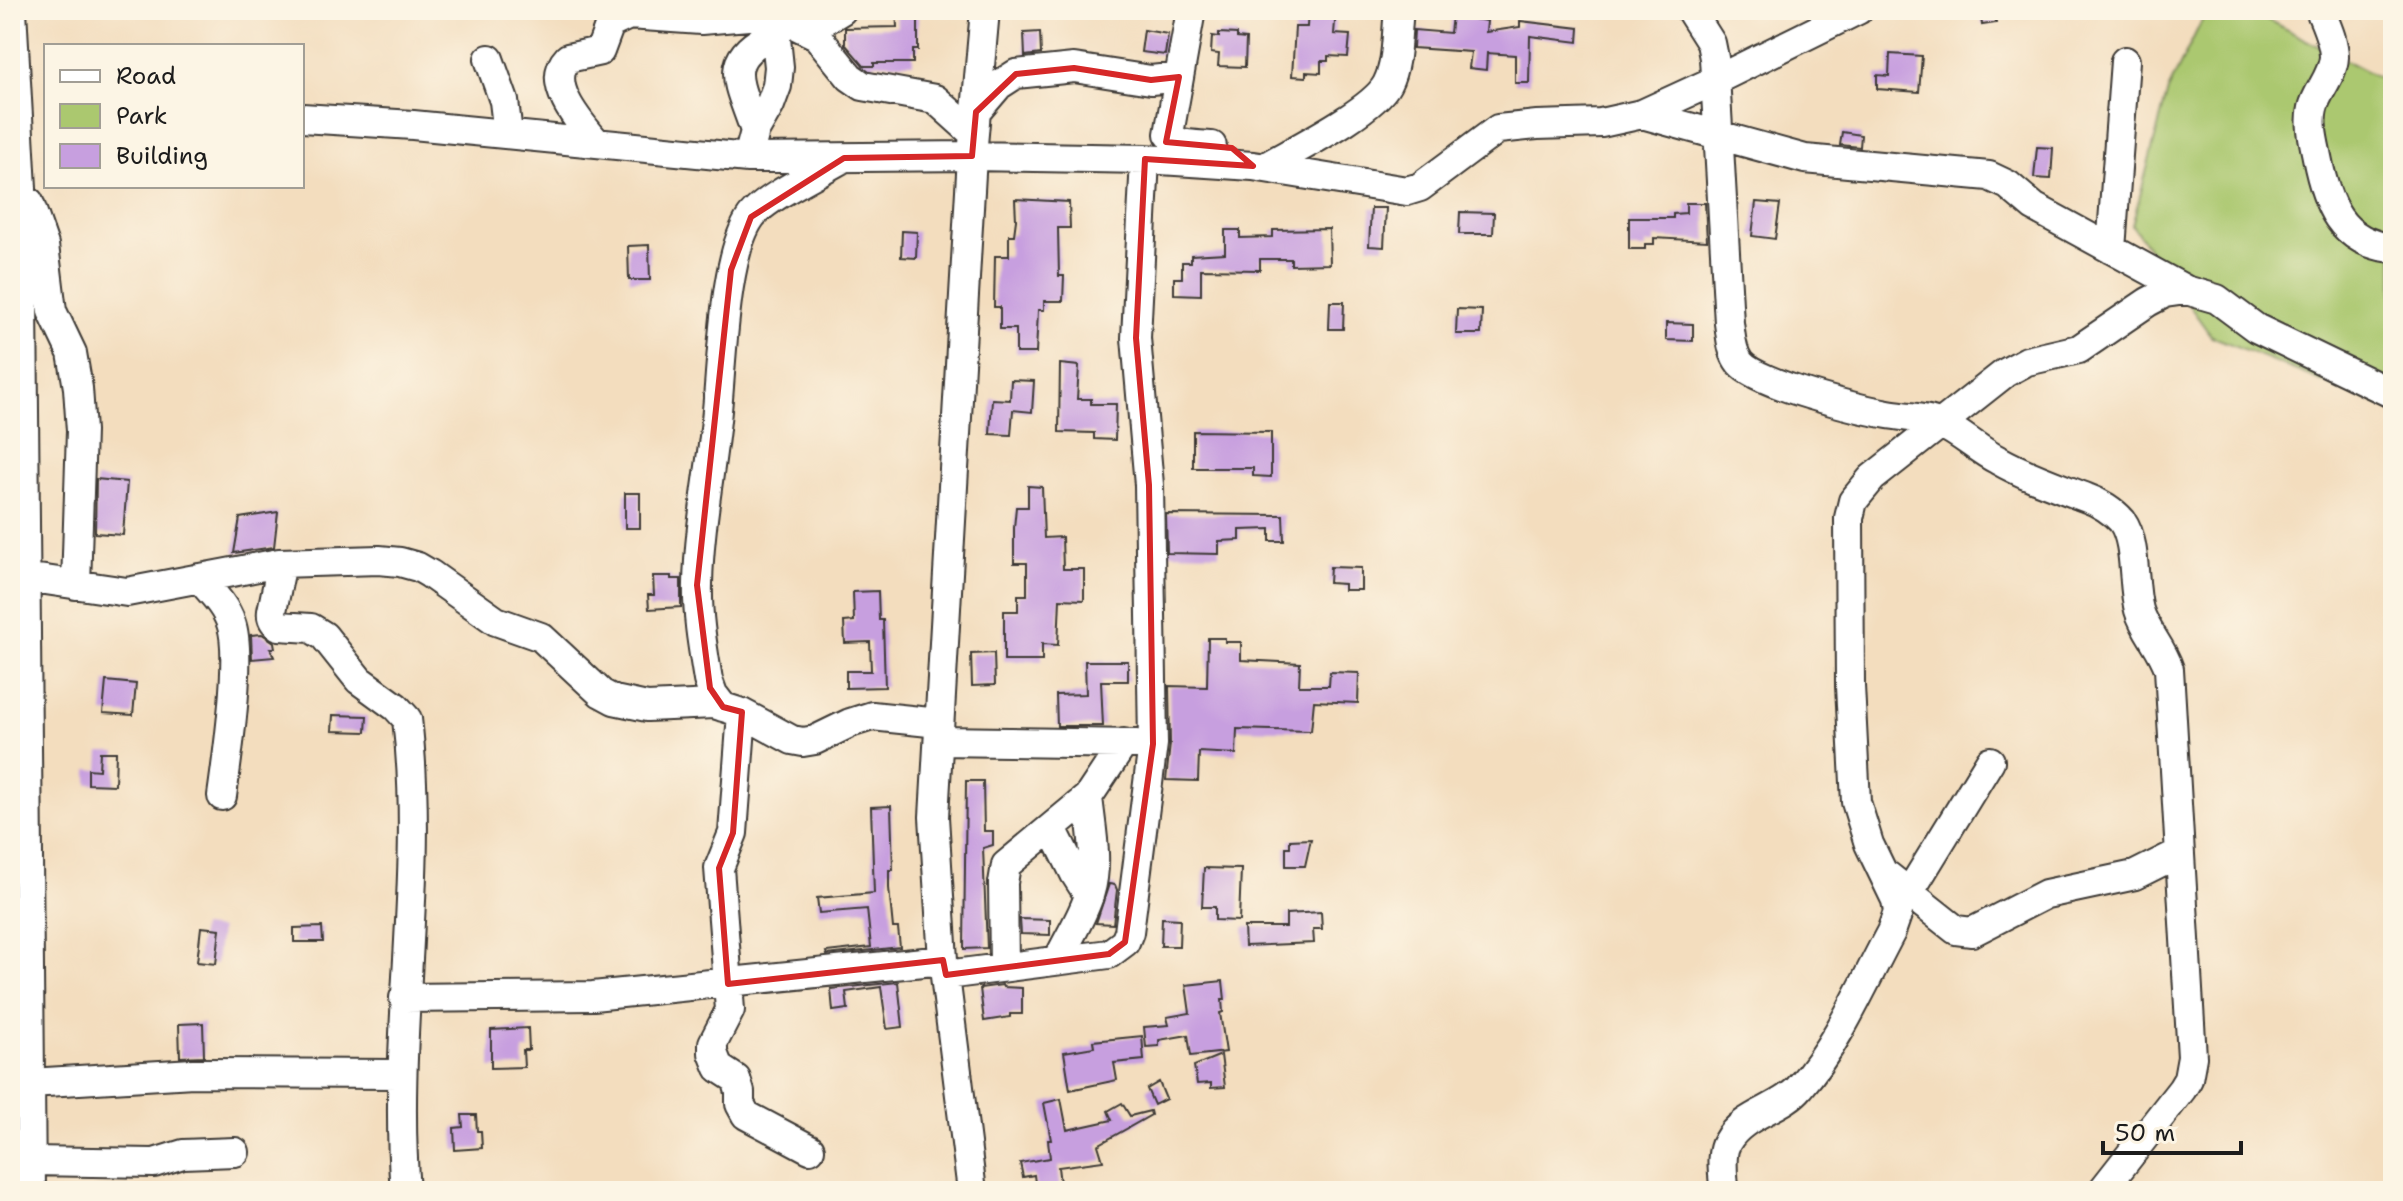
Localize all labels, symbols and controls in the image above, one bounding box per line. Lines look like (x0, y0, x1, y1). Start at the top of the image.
legend (44, 44, 304, 188)
text: Road (116, 60, 176, 92)
text: Park (116, 100, 168, 132)
text: Building (116, 140, 208, 172)
scale bar (2103, 1105, 2241, 1155)
text: 50 m (2115, 1117, 2175, 1149)

